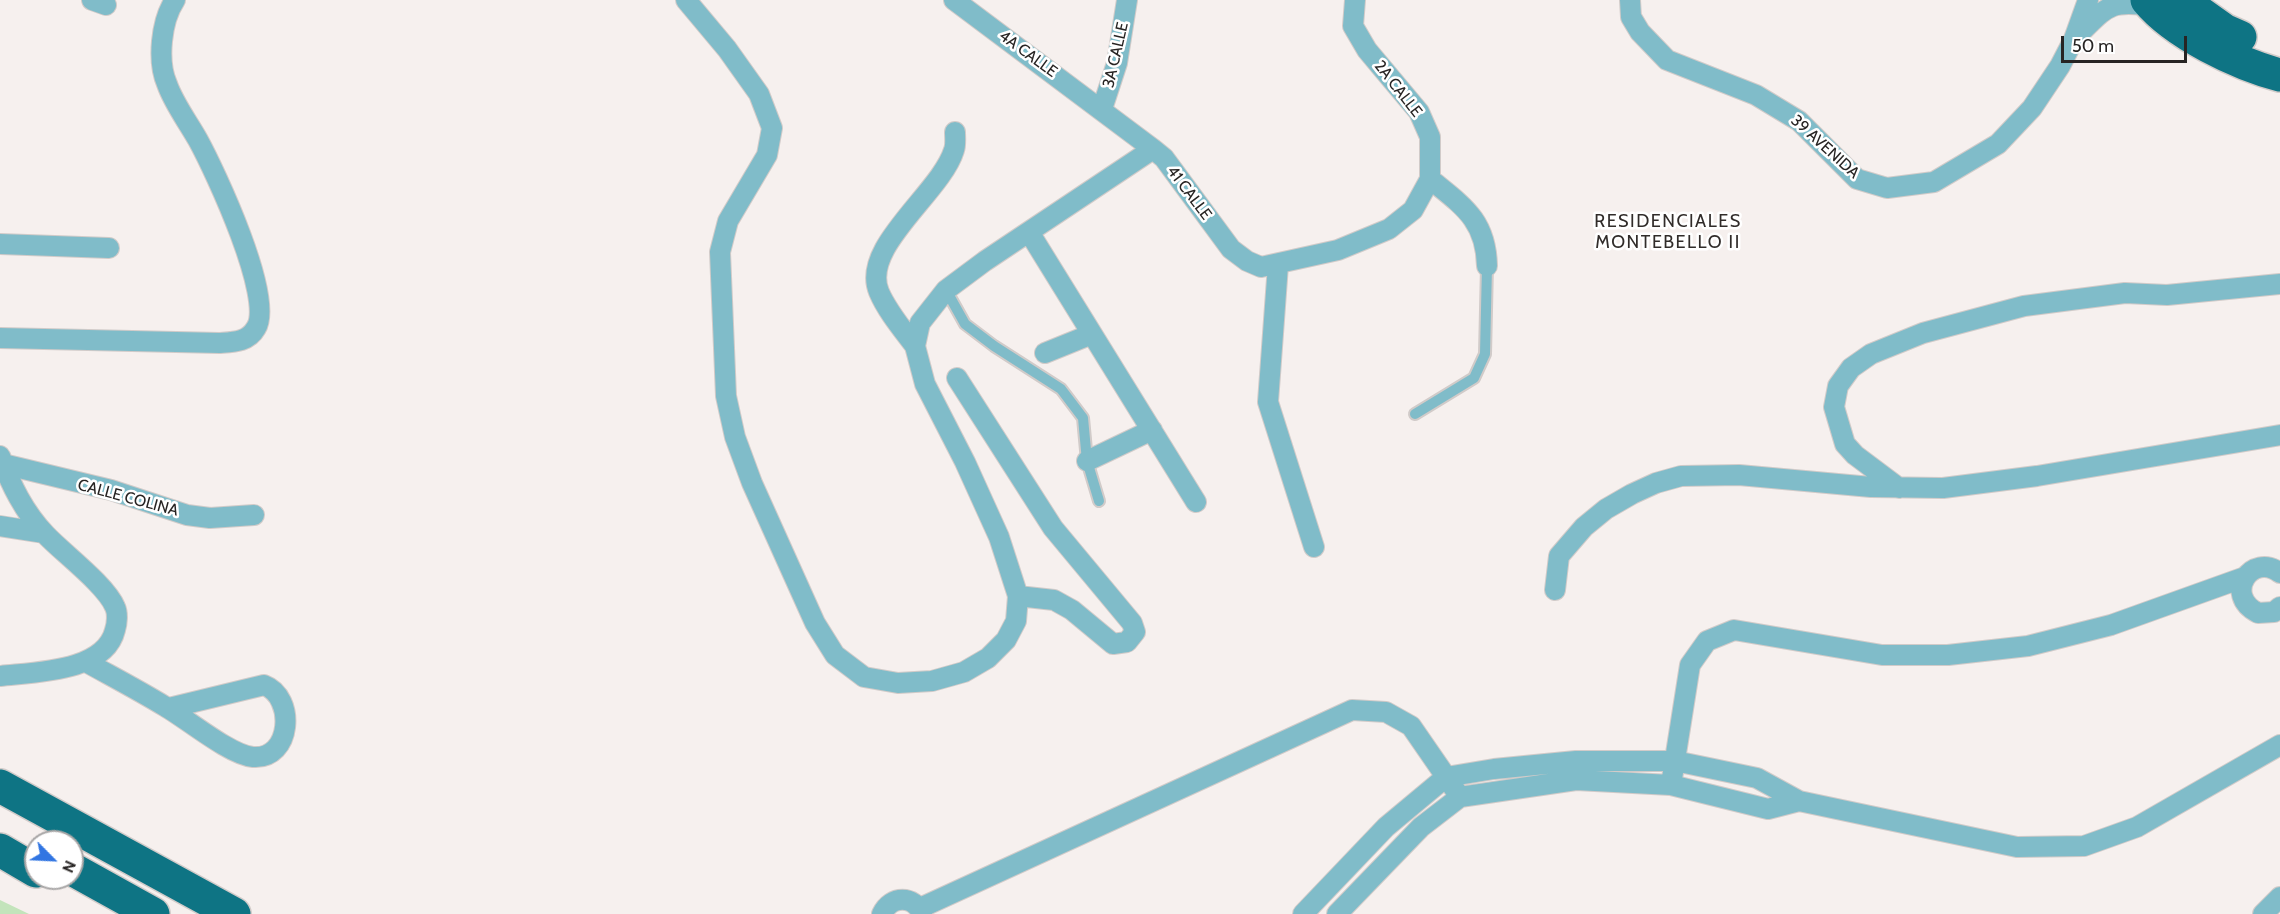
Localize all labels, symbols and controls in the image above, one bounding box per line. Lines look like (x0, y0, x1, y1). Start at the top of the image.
street label: 3A CALLE (1099, 20, 1133, 90)
scale bar (2064, 24, 2190, 62)
street label: 4A CALLE (995, 26, 1061, 82)
text: 50 m (2072, 35, 2114, 57)
street label: 2A CALLE (1370, 57, 1426, 121)
street label: 39 AVENIDA (1787, 111, 1863, 183)
street label: 41 CALLE (1162, 162, 1216, 224)
district label: RESIDENCIALES MONTEBELLO II (1594, 211, 1742, 254)
street label: CALLE COLINA (76, 475, 180, 521)
north arrow (24, 830, 84, 890)
text: N (58, 858, 80, 876)

